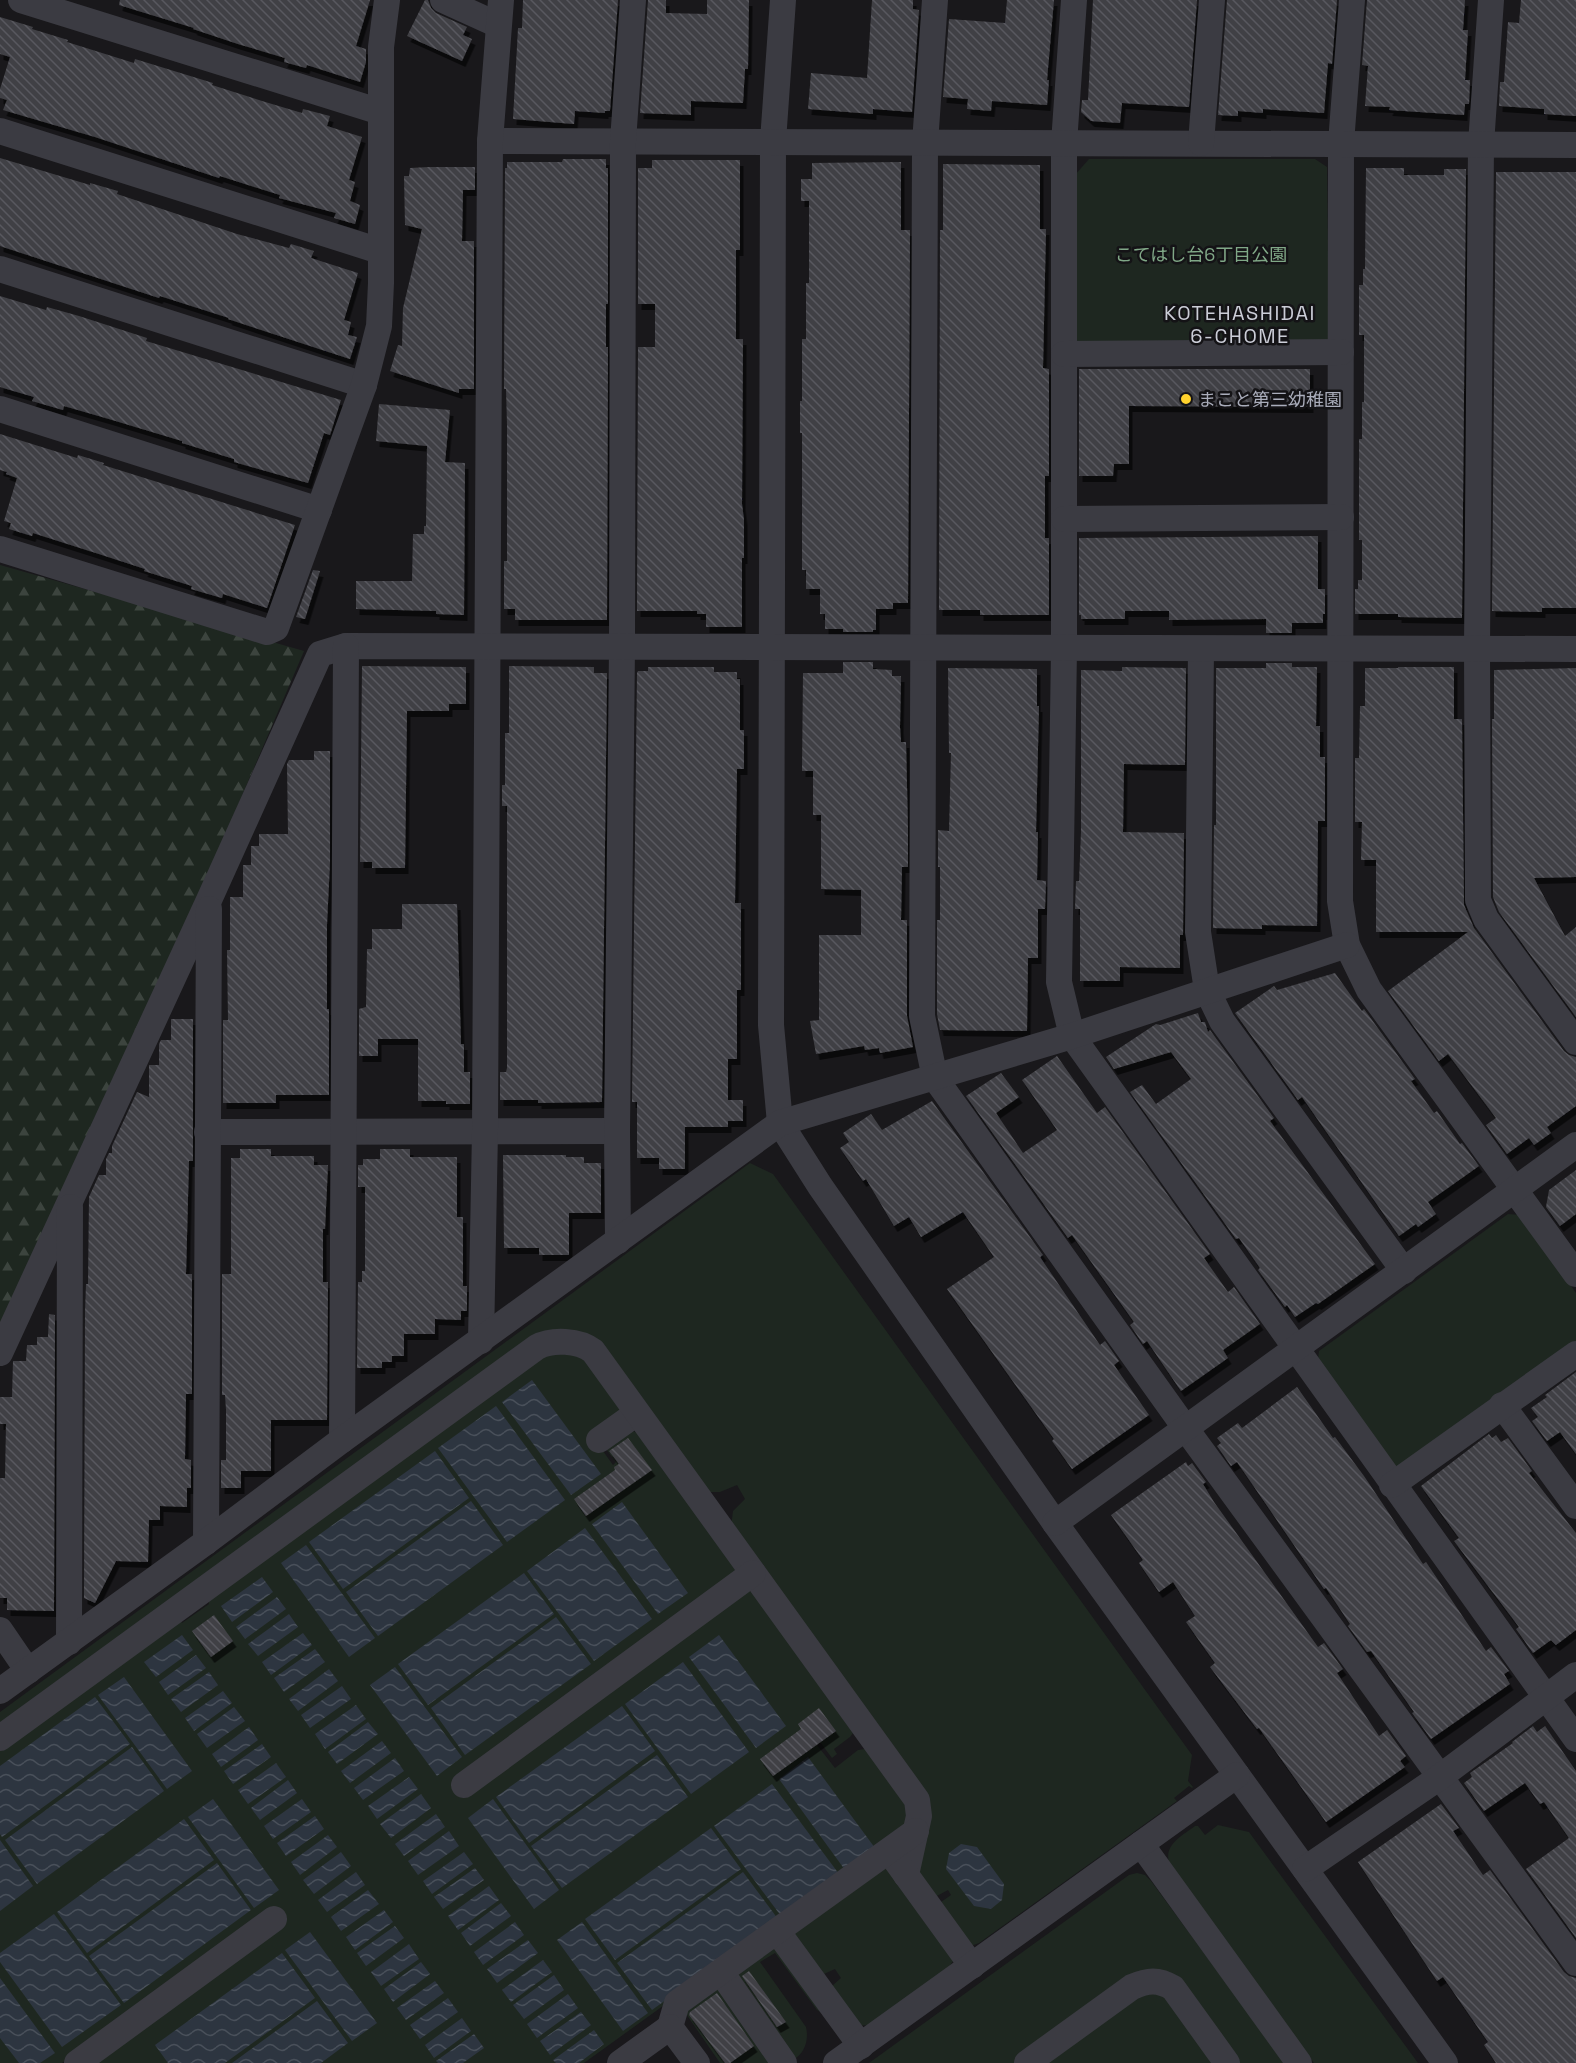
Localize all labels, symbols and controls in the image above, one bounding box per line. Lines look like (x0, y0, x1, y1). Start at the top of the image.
park label: こてはし台6丁目公園 (1115, 243, 1287, 266)
district label: KOTEHASHIDAI 6-CHOME (1164, 300, 1316, 349)
place label: まこと第三幼稚園 (1198, 388, 1342, 411)
marker: まこと第三幼稚園 (1179, 392, 1193, 406)

